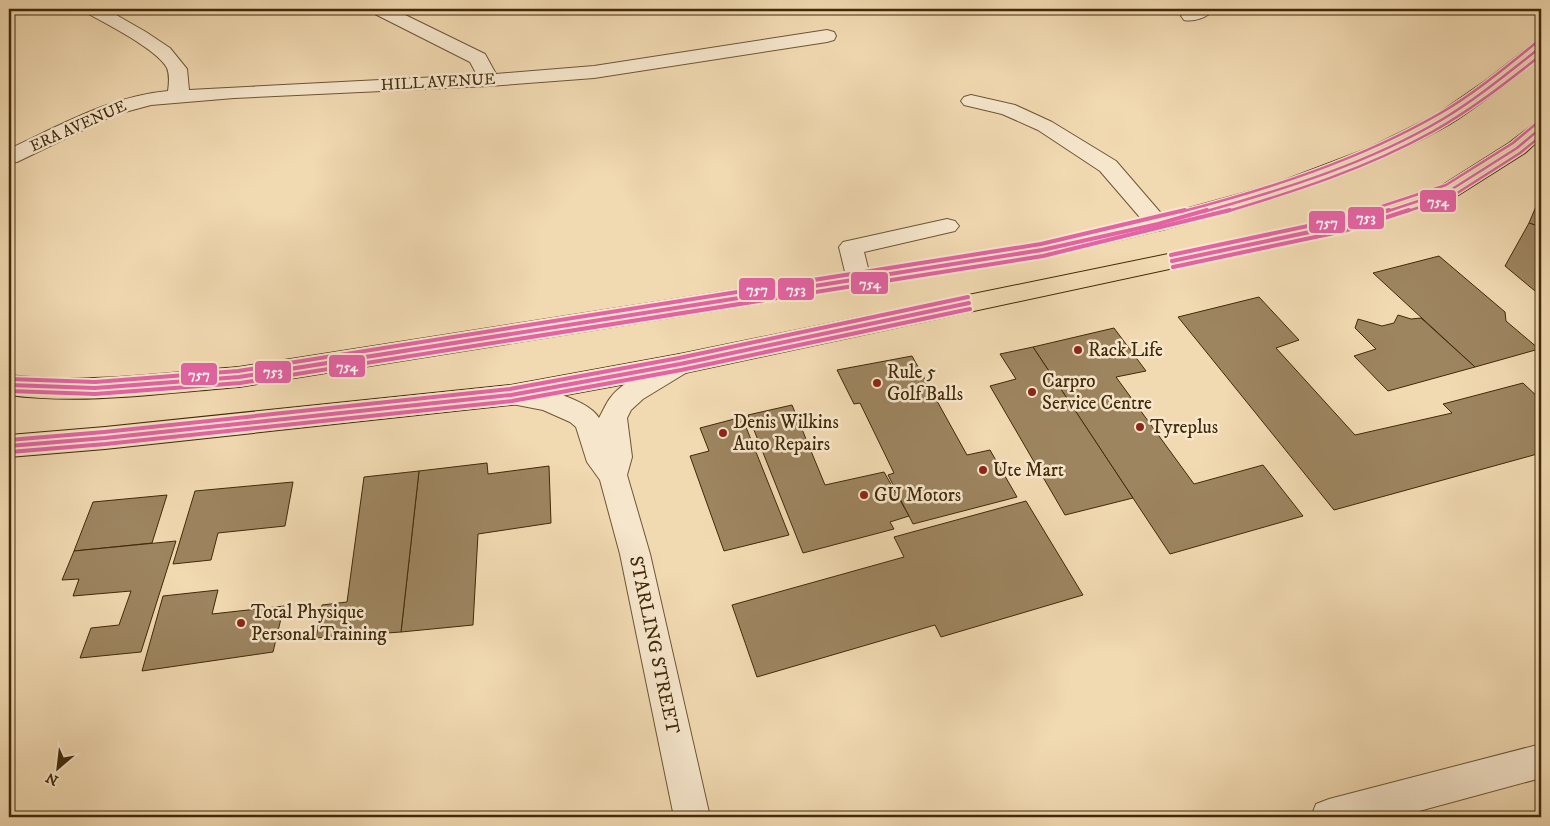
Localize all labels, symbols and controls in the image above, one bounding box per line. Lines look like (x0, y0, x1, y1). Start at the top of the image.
street label: HILL AVENUE (380, 69, 496, 95)
street label: ERA AVENUE (27, 96, 129, 156)
line badge: 754 (1419, 189, 1457, 213)
text: 754 (1427, 193, 1450, 211)
line badge: 753 (1347, 206, 1385, 230)
text: 753 (1356, 209, 1376, 227)
line badge: 757 (1308, 210, 1346, 234)
text: 757 (1316, 214, 1338, 232)
line badge: 754 (850, 271, 889, 295)
text: 754 (859, 275, 882, 293)
line badge: 757 (738, 277, 776, 301)
line badge: 753 (777, 277, 815, 301)
text: 757 (746, 281, 768, 299)
text: 753 (786, 281, 806, 299)
place label: Rack Life (1088, 339, 1163, 362)
marker: Rack Life (1072, 344, 1084, 356)
line badge: 754 (328, 354, 366, 378)
text: 754 (336, 358, 359, 376)
line badge: 753 (254, 360, 292, 384)
place label: Rule 5 Golf Balls (887, 361, 963, 406)
line badge: 757 (180, 362, 218, 386)
text: 753 (263, 363, 283, 381)
text: 757 (188, 366, 210, 384)
place label: Carpro Service Centre (1042, 370, 1152, 415)
marker: Rule 5 Golf Balls (871, 377, 883, 389)
marker: Carpro Service Centre (1026, 386, 1038, 398)
place label: Denis Wilkins Auto Repairs (733, 411, 839, 456)
place label: Tyreplus (1150, 416, 1218, 439)
marker: Tyreplus (1134, 421, 1146, 433)
marker: Denis Wilkins Auto Repairs (717, 427, 729, 439)
place label: Ute Mart (993, 459, 1064, 482)
marker: Ute Mart (977, 464, 989, 476)
place label: GU Motors (874, 484, 961, 507)
marker: GU Motors (858, 489, 870, 501)
street label: STARLING STREET (624, 554, 684, 737)
place label: Total Physique Personal Training (251, 601, 387, 646)
marker: Total Physique Personal Training (235, 617, 247, 629)
north arrow (32, 744, 82, 794)
text: N (43, 768, 62, 789)

